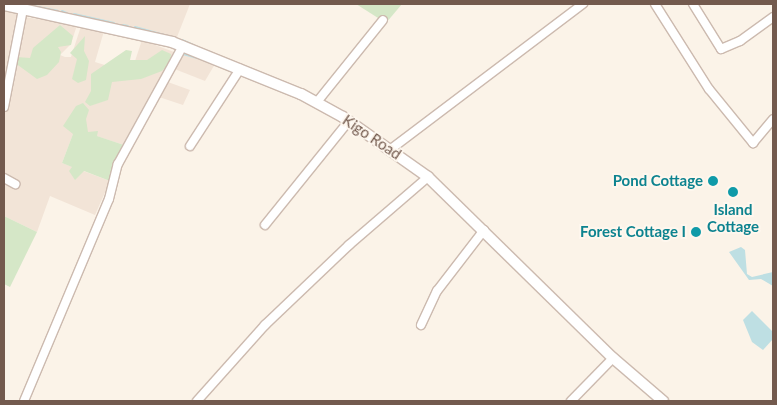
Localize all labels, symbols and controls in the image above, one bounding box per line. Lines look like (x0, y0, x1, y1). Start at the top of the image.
street label: Kigo Road (339, 111, 405, 163)
place label: Pond Cottage (613, 172, 703, 190)
marker: Pond Cottage (707, 175, 719, 187)
marker: Island Cottage (727, 186, 739, 198)
place label: Island Cottage (707, 200, 759, 235)
place label: Forest Cottage I (580, 223, 686, 241)
marker: Forest Cottage I (690, 226, 702, 238)

